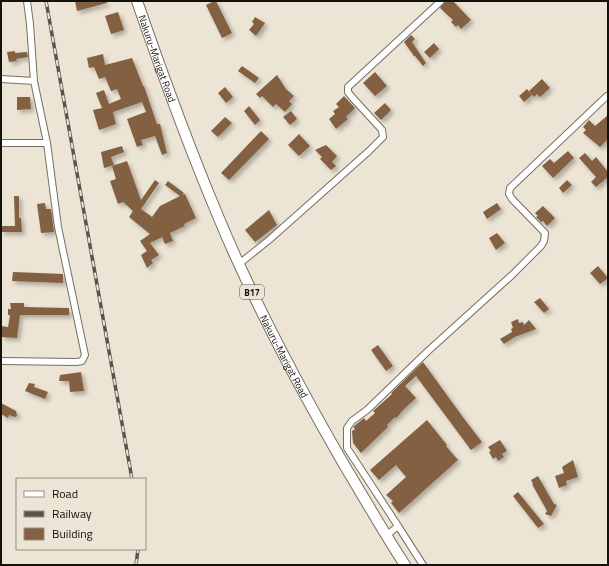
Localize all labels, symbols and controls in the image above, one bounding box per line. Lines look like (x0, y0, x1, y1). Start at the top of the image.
street label: Nakuru-Marigat Road (135, 13, 180, 104)
road number: B17 (240, 285, 264, 299)
street label: Nakuru-Marigat Road (257, 312, 312, 400)
legend (16, 478, 146, 550)
text: Road (52, 484, 78, 503)
text: Railway (52, 504, 92, 523)
text: Building (52, 524, 93, 543)

